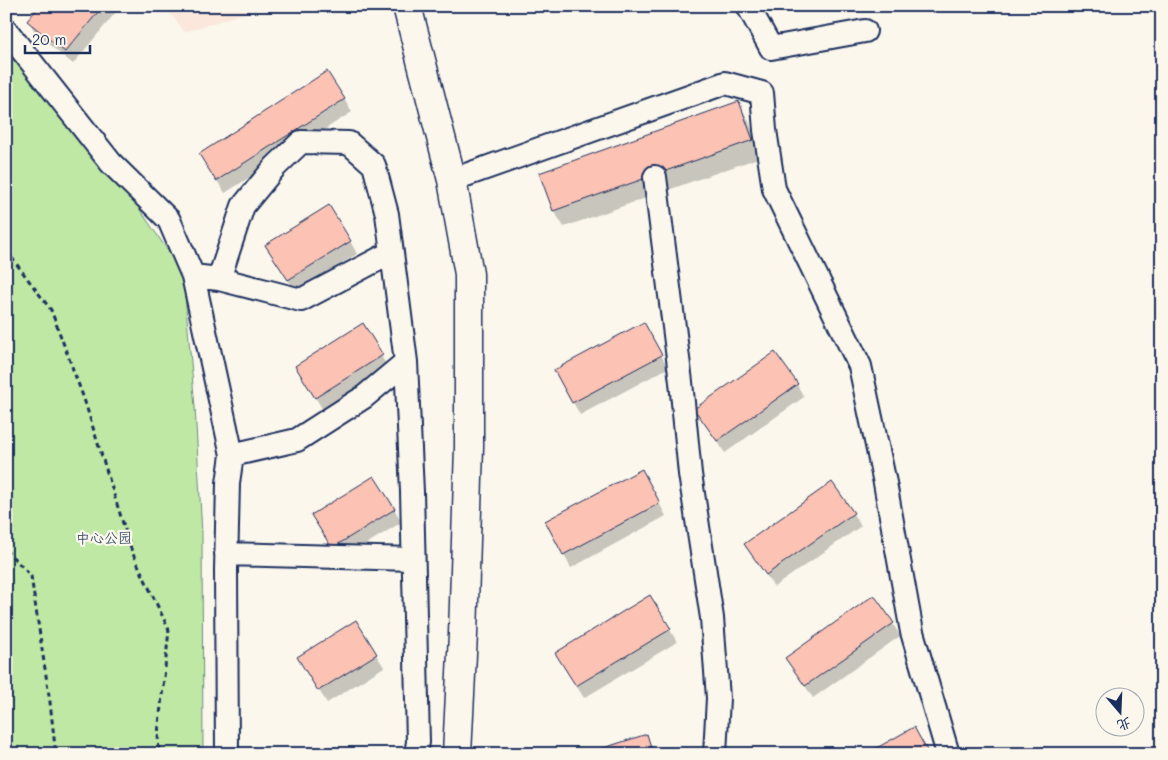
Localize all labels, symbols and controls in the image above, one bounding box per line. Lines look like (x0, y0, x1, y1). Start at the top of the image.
scale bar (25, 22, 90, 54)
text: 20 m (32, 29, 66, 49)
park label: 中心公园 (76, 528, 132, 547)
north arrow (1096, 688, 1146, 738)
text: 北 (1115, 714, 1134, 736)

